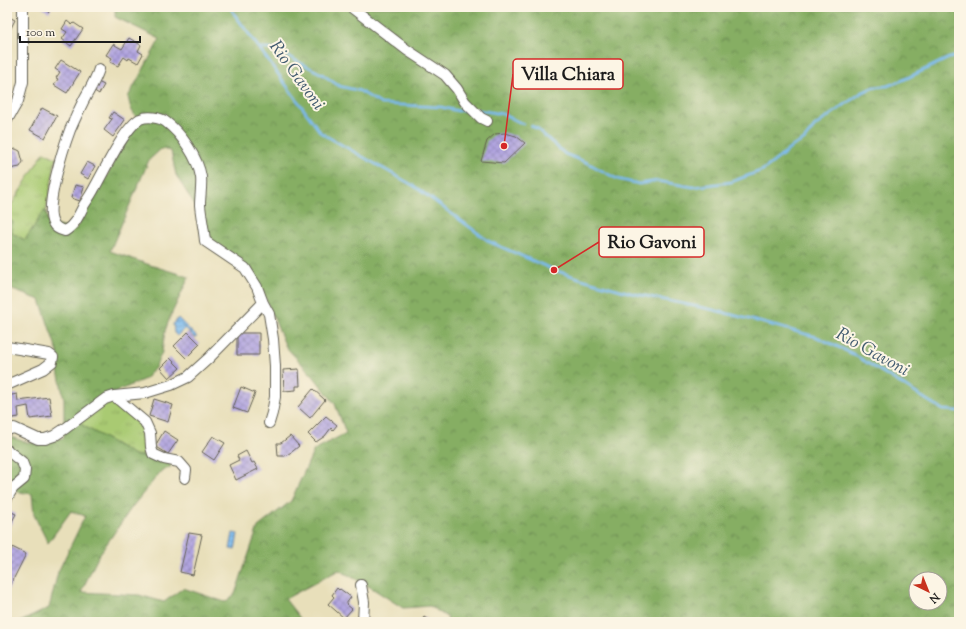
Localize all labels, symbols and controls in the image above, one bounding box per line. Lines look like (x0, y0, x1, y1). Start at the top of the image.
scale bar (20, 18, 140, 44)
text: 100 m (26, 24, 55, 42)
water label: Rio Gavoni (262, 36, 330, 116)
callout: Villa Chiara (513, 59, 623, 89)
text: Villa Chiara (521, 63, 616, 89)
callout: Rio Gavoni (599, 227, 704, 257)
text: Rio Gavoni (608, 231, 697, 257)
water label: Rio Gavoni (831, 322, 913, 384)
north arrow (908, 571, 948, 611)
text: N (925, 588, 944, 607)

